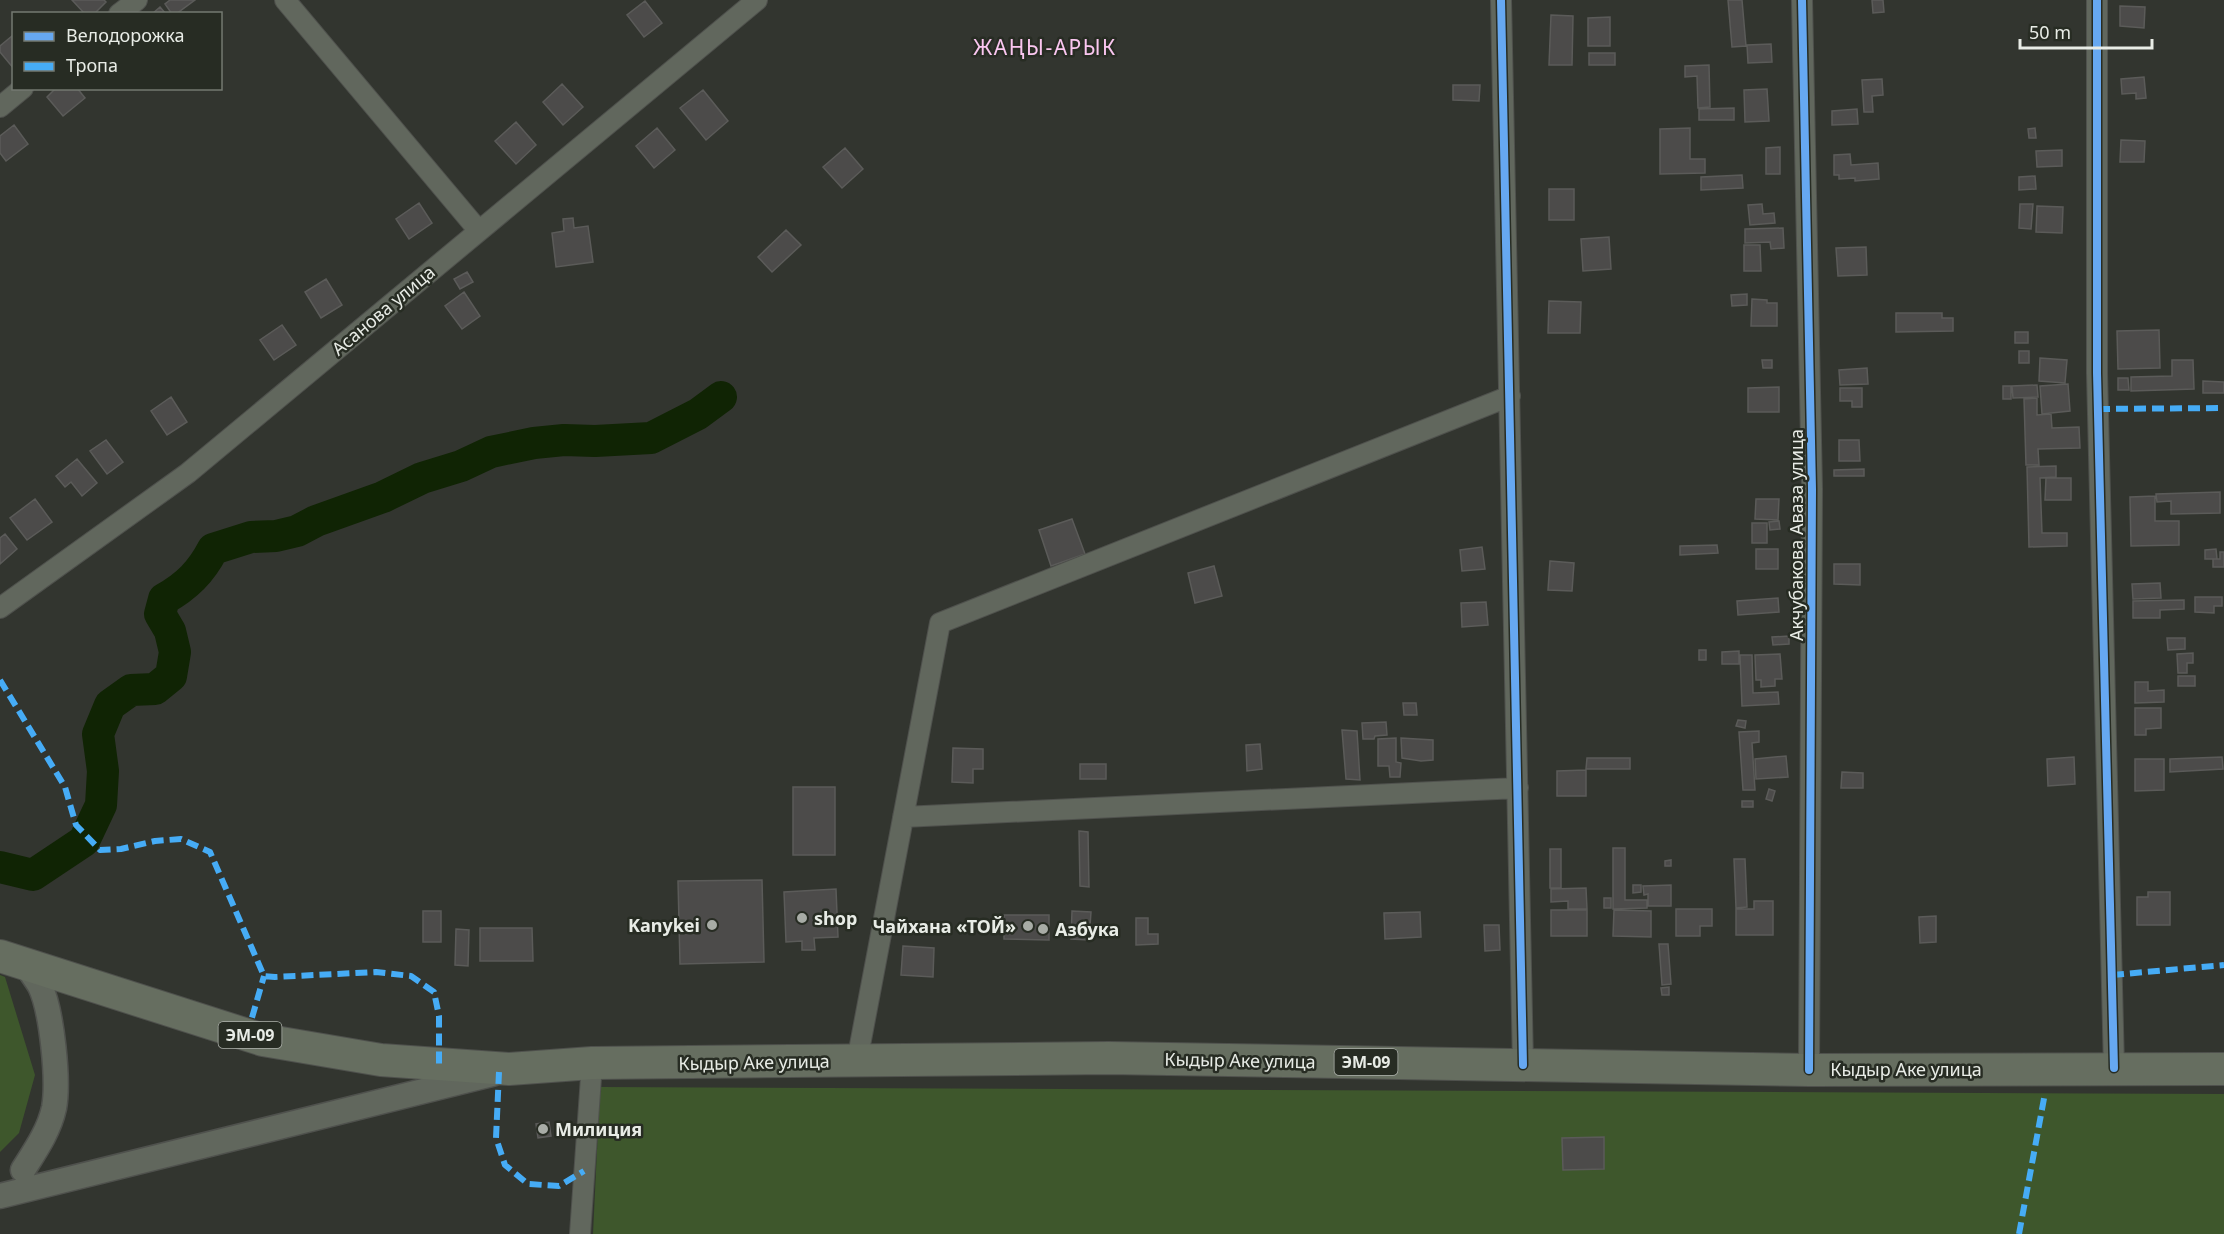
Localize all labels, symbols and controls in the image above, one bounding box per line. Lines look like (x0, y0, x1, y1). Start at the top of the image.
legend (12, 12, 222, 90)
scale bar (2020, 12, 2152, 50)
text: 50 m (2029, 20, 2071, 44)
text: Велодорожка (66, 23, 184, 47)
district label: ЖАҢЫ-АРЫК (973, 33, 1117, 61)
text: Тропа (66, 53, 118, 77)
street label: Асанова улица (326, 260, 440, 360)
street label: Акчубакова Аваза улица (1784, 429, 1808, 641)
place label: shop (814, 906, 857, 930)
marker: shop (795, 911, 809, 925)
place label: Kanykei (628, 913, 700, 937)
place label: Чайхана «ТОЙ» (872, 914, 1016, 938)
place label: Азбука (1055, 917, 1119, 941)
marker: Kanykei (705, 918, 719, 932)
marker: Чайхана «ТОЙ» (1021, 919, 1035, 933)
marker: Азбука (1036, 922, 1050, 936)
road number: ЭМ-09 (218, 1022, 282, 1048)
street label: Кыдыр Аке улица (1164, 1047, 1316, 1073)
street label: Кыдыр Аке улица (678, 1049, 830, 1075)
road number: ЭМ-09 (1334, 1049, 1398, 1075)
street label: Кыдыр Аке улица (1830, 1057, 1982, 1081)
place label: Милиция (555, 1117, 642, 1141)
marker: Милиция (536, 1122, 550, 1136)

